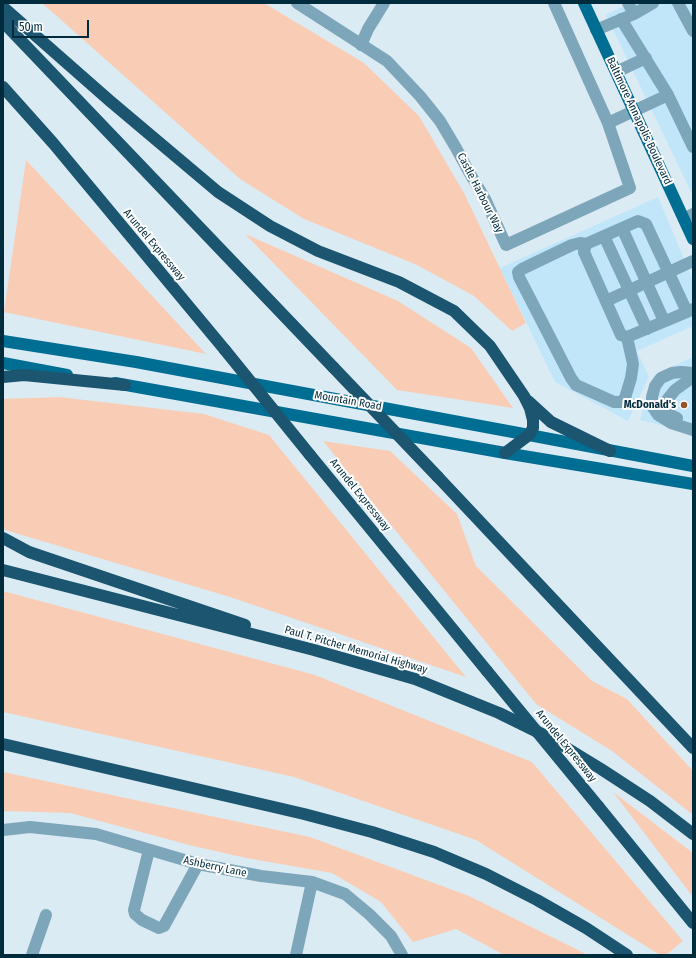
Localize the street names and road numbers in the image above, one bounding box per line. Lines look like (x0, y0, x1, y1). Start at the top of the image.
street label: Baltimore Annapolis Boulevard (604, 55, 674, 187)
street label: Castle Harbour Way (454, 151, 506, 235)
street label: Arundel Expressway (120, 207, 188, 283)
street label: Mountain Road (313, 389, 383, 413)
street label: Arundel Expressway (327, 456, 393, 534)
street label: Paul T. Pitcher Memorial Highway (283, 623, 429, 677)
street label: Arundel Expressway (533, 707, 599, 785)
street label: Ashberry Lane (182, 854, 248, 880)

